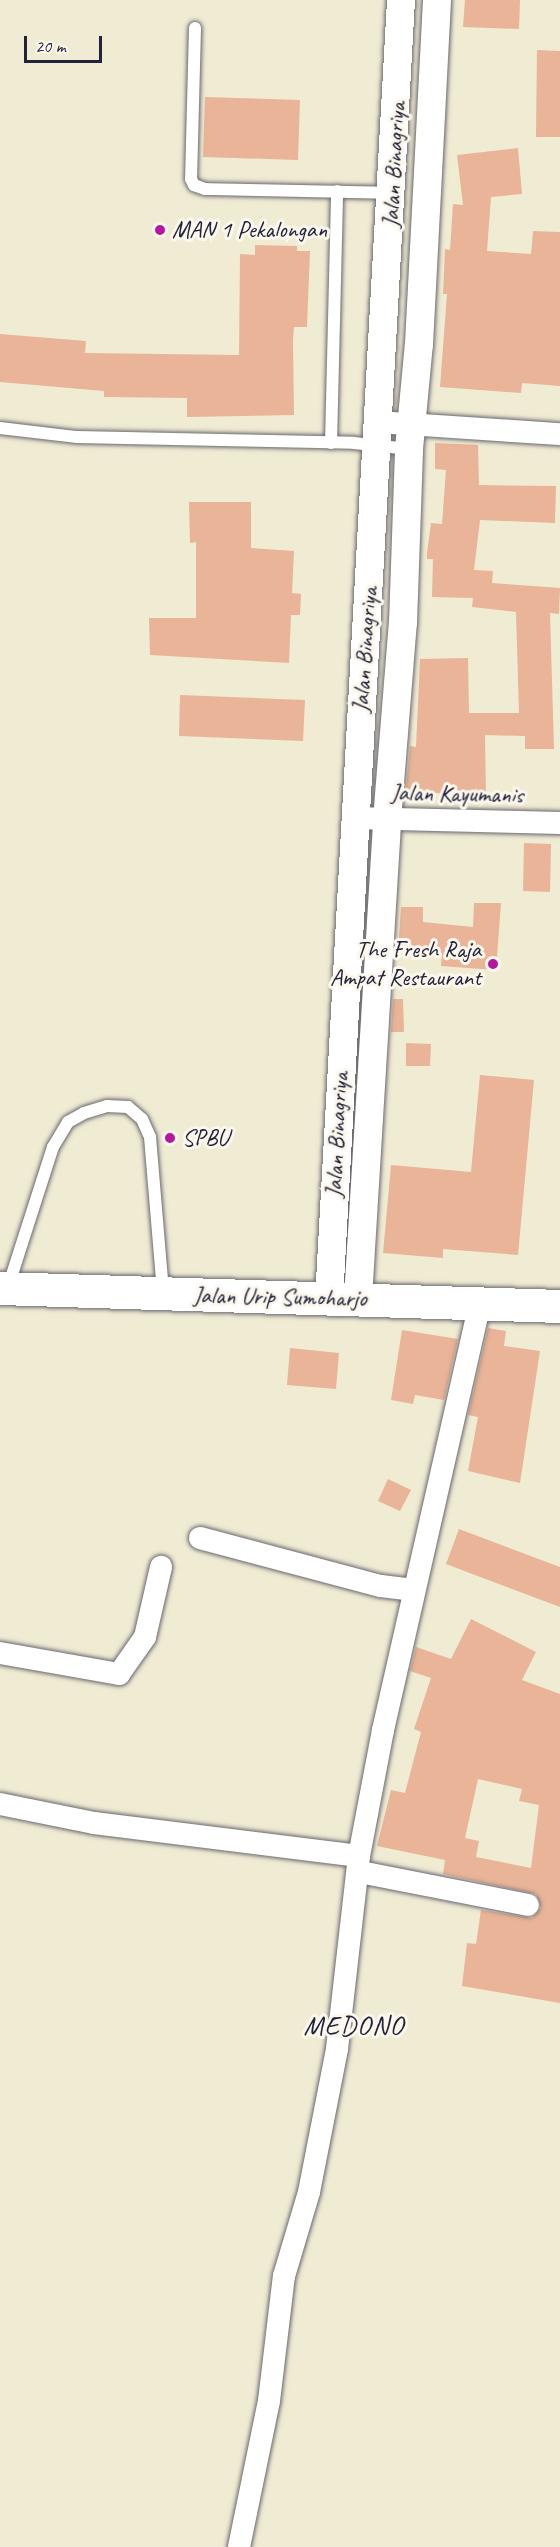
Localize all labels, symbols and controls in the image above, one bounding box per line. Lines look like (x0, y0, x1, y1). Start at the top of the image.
scale bar (27, 24, 105, 62)
text: 20 m (35, 35, 66, 57)
street label: Jalan Binagriya (376, 102, 412, 228)
place label: MAN 1 Pekalongan (172, 216, 327, 244)
marker: MAN 1 Pekalongan (153, 223, 167, 237)
street label: Jalan Binagriya (346, 586, 384, 714)
street label: Jalan Kayumanis (390, 778, 524, 810)
place label: The Fresh Raja Ampat Restaurant (329, 936, 481, 992)
marker: The Fresh Raja Ampat Restaurant (486, 957, 500, 971)
street label: Jalan Binagriya (319, 1072, 355, 1198)
place label: SPBU (182, 1124, 229, 1152)
marker: SPBU (163, 1131, 177, 1145)
street label: Jalan Urip Sumoharjo (193, 1281, 367, 1313)
district label: MEDONO (304, 2010, 404, 2042)

